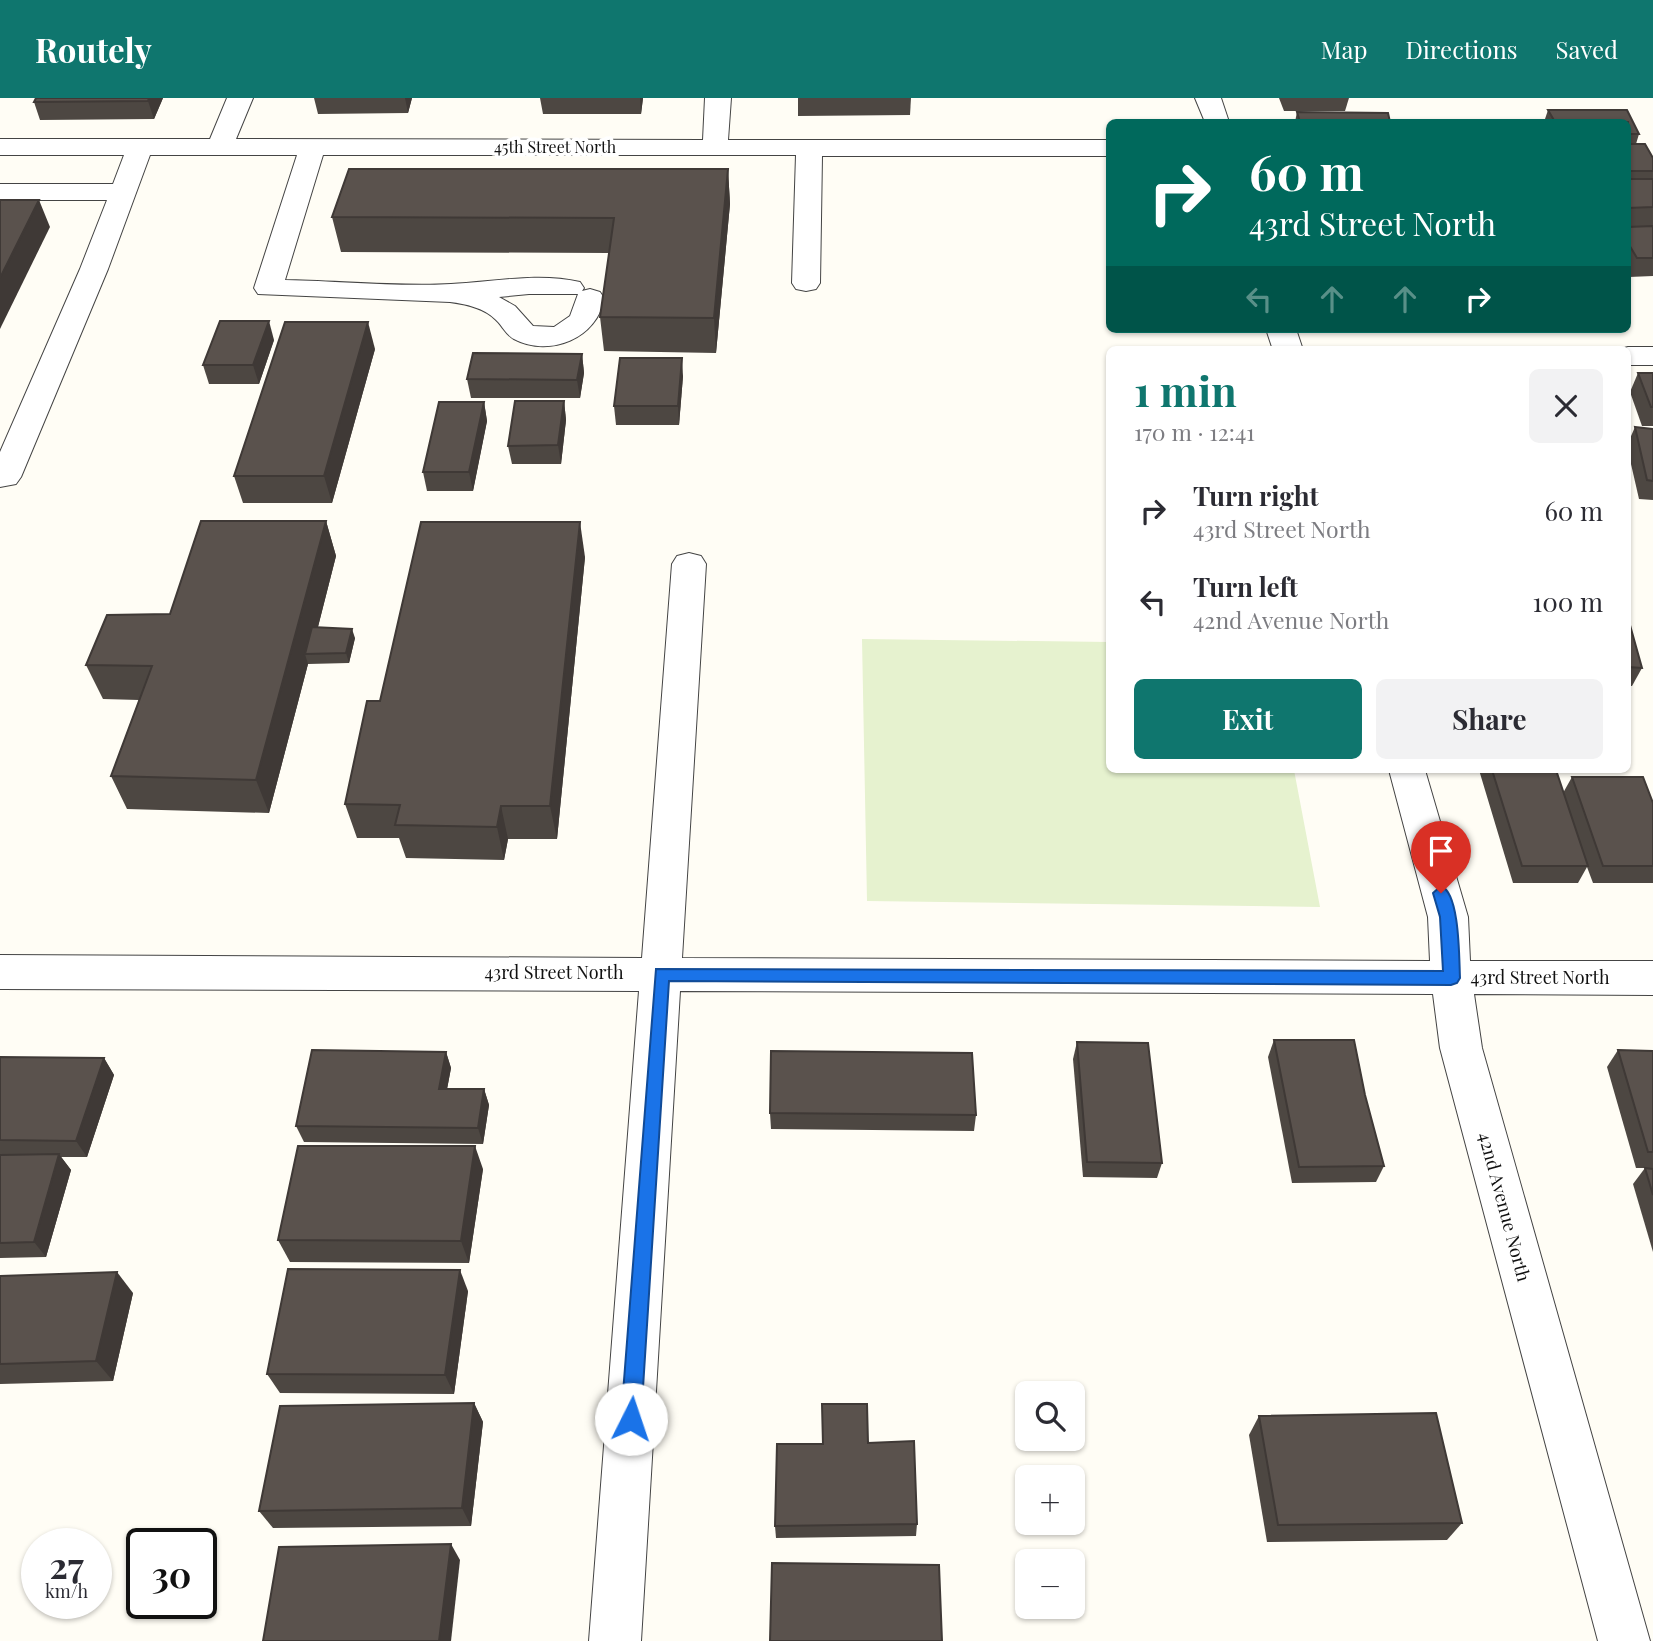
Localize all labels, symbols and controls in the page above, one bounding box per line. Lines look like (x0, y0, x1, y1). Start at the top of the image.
text: Routely (35, 27, 152, 71)
text: Map (1321, 33, 1367, 65)
text: Directions (1405, 33, 1518, 65)
text: Saved (1556, 33, 1618, 65)
street label: 45th Street North (494, 136, 617, 157)
text: 60 m (1249, 138, 1364, 203)
icon: right (1134, 147, 1225, 238)
text: 43rd Street North (1249, 201, 1496, 244)
icon: left (1240, 280, 1278, 318)
icon: ahead (1313, 280, 1351, 318)
icon: ahead (1386, 280, 1424, 318)
icon: right (1459, 280, 1497, 318)
text: 1 min (1134, 362, 1237, 418)
button: close (1529, 369, 1603, 443)
text: 170 m · 12:41 (1134, 416, 1255, 447)
text: Turn right (1193, 478, 1319, 513)
icon: right (1134, 492, 1172, 530)
text: 60 m (1544, 493, 1603, 528)
text: 43rd Street North (1193, 513, 1371, 544)
text: Turn left (1193, 569, 1298, 604)
icon: left (1134, 583, 1172, 621)
text: 100 m (1533, 584, 1603, 619)
text: 42nd Avenue North (1193, 604, 1389, 635)
button: Exit (1134, 679, 1362, 759)
button: Share (1376, 679, 1603, 759)
pin (1411, 821, 1471, 893)
icon: arrive (1422, 832, 1460, 870)
street label: 43rd Street North (485, 960, 624, 984)
street label: 43rd Street North (1471, 965, 1610, 989)
street label: 42nd Avenue North (1473, 1129, 1537, 1284)
map controls (1015, 1381, 1085, 1619)
button: search (1015, 1381, 1085, 1451)
position arrow (594, 1382, 668, 1456)
button: + (1015, 1465, 1085, 1535)
speed limit sign: 30 (126, 1528, 217, 1619)
text: 27 (49, 1541, 84, 1588)
button: − (1015, 1549, 1085, 1619)
text: km/h (45, 1579, 88, 1603)

